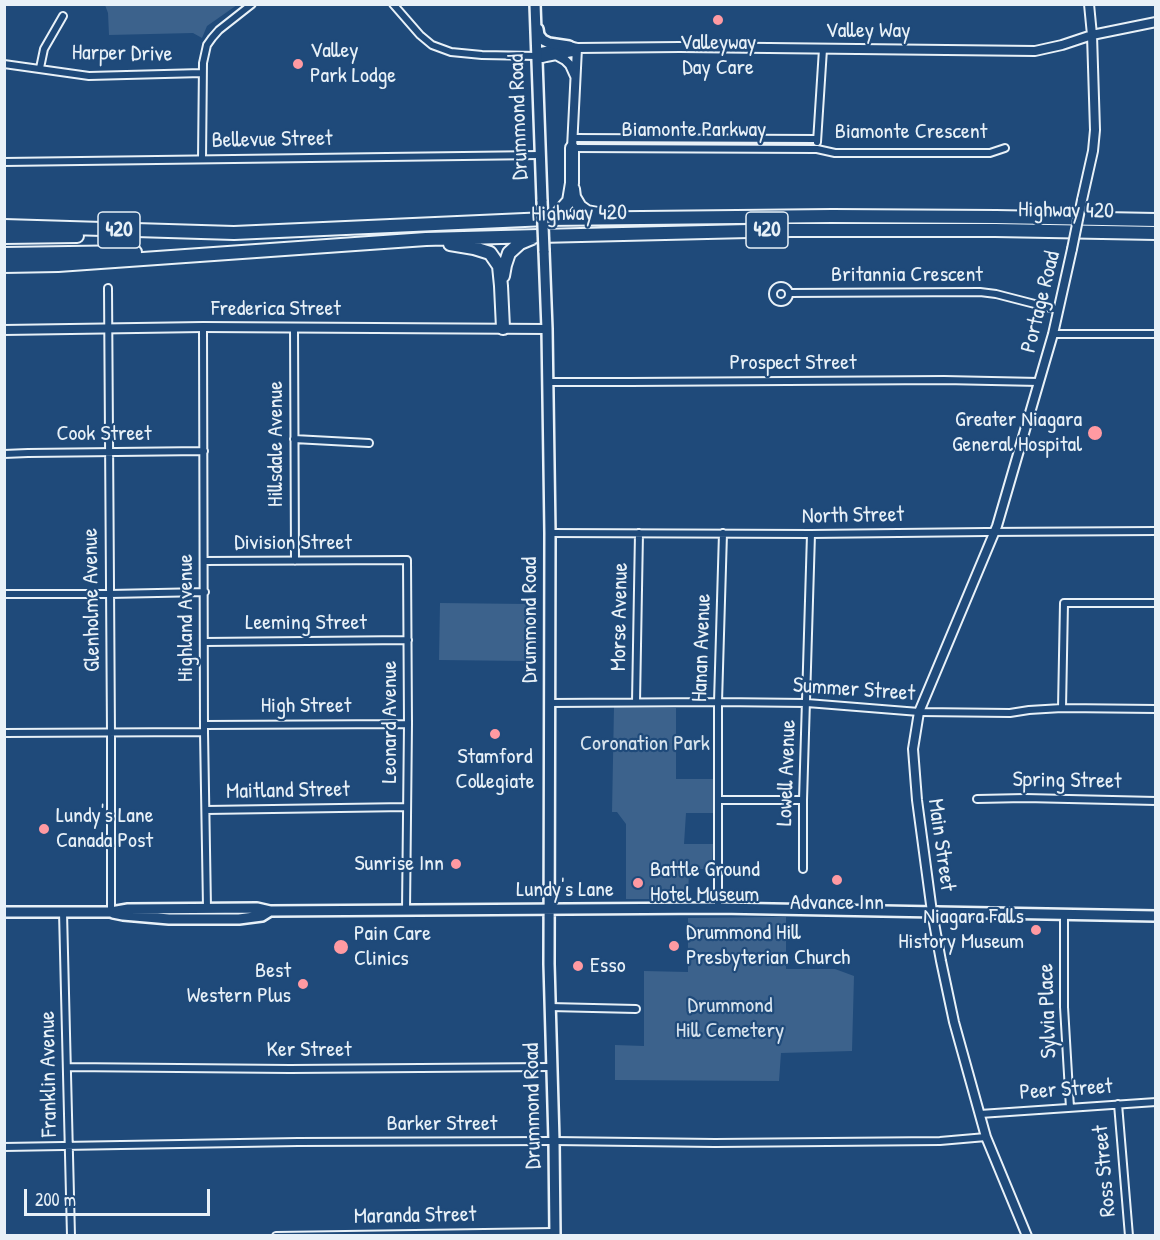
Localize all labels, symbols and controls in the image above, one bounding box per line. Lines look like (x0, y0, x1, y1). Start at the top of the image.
marker: Valleyway Day Care (711, 13, 725, 27)
street label: Valley Way (825, 18, 911, 44)
place label: Valleyway Day Care (680, 30, 756, 82)
place label: Valley Park Lodge (310, 38, 396, 90)
street label: Harper Drive (72, 40, 172, 68)
street label: Drummond Road (504, 54, 534, 180)
marker: Valley Park Lodge (291, 57, 305, 71)
street label: Biamonte Parkway (622, 117, 766, 143)
street label: Biamonte Crescent (835, 119, 987, 145)
street label: Bellevue Street (211, 126, 333, 154)
street label: Highway 420 (1018, 197, 1114, 225)
street label: Highway 420 (531, 200, 627, 228)
road number: 420 (98, 212, 140, 248)
road number: 420 (746, 212, 788, 248)
street label: Portage Road (1016, 248, 1066, 356)
street label: Britannia Crescent (831, 262, 983, 288)
street label: Frederica Street (211, 296, 341, 322)
street label: Prospect Street (730, 350, 856, 376)
street label: Hillsdale Avenue (263, 381, 289, 507)
place label: Greater Niagara General Hospital (952, 407, 1082, 458)
street label: Cook Street (56, 421, 152, 447)
marker: Greater Niagara General Hospital (1086, 424, 1104, 442)
street label: North Street (802, 502, 904, 530)
street label: Glenholme Avenue (78, 528, 106, 672)
street label: Division Street (234, 530, 352, 556)
street label: Highland Avenue (173, 554, 199, 682)
street label: Drummond Road (517, 557, 543, 683)
street label: Morse Avenue (606, 563, 634, 671)
street label: Hanan Avenue (687, 593, 717, 703)
street label: Leeming Street (245, 610, 367, 636)
street label: Leonard Avenue (377, 661, 403, 783)
street label: Summer Street (792, 673, 916, 707)
street label: High Street (261, 693, 351, 719)
street label: Lowell Avenue (772, 719, 802, 827)
marker: Stamford Collegiate (488, 727, 502, 741)
park label: Coronation Park (580, 731, 710, 757)
place label: Stamford Collegiate (456, 744, 534, 796)
street label: Spring Street (1012, 767, 1122, 795)
street label: Maitland Street (226, 777, 350, 805)
street label: Main Street (921, 797, 961, 893)
place label: Lundy's Lane Canada Post (56, 803, 153, 854)
marker: Lundy's Lane Canada Post (37, 822, 51, 836)
place label: Sunrise Inn (354, 851, 444, 877)
marker: Sunrise Inn (449, 857, 463, 871)
place label: Battle Ground Hotel Museum (650, 857, 760, 908)
marker: Advance Inn (830, 873, 844, 887)
marker: Battle Ground Hotel Museum (631, 876, 645, 890)
street label: Lundy's Lane (516, 877, 614, 903)
place label: Advance Inn (790, 890, 884, 916)
place label: Niagara Falls History Museum (898, 904, 1024, 956)
place label: Drummond Hill Presbyterian Church (686, 920, 850, 972)
place label: Pain Care Clinics (354, 921, 431, 972)
marker: Niagara Falls History Museum (1029, 923, 1043, 937)
marker: Pain Care Clinics (332, 938, 350, 956)
marker: Drummond Hill Presbyterian Church (667, 939, 681, 953)
place label: Esso (590, 953, 626, 979)
place label: Best Western Plus (187, 958, 291, 1010)
marker: Esso (571, 959, 585, 973)
street label: Sylvia Place (1033, 963, 1063, 1059)
marker: Best Western Plus (296, 977, 310, 991)
park label: Drummond Hill Cemetery (676, 993, 784, 1044)
street label: Franklin Avenue (35, 1011, 63, 1137)
street label: Ker Street (266, 1037, 352, 1063)
street label: Drummond Road (519, 1043, 547, 1169)
street label: Peer Street (1019, 1074, 1113, 1106)
street label: Barker Street (387, 1111, 497, 1137)
street label: Ross Street (1088, 1124, 1122, 1218)
scale bar (27, 1177, 213, 1215)
text: 200 m (35, 1187, 76, 1212)
street label: Maranda Street (354, 1202, 476, 1230)

